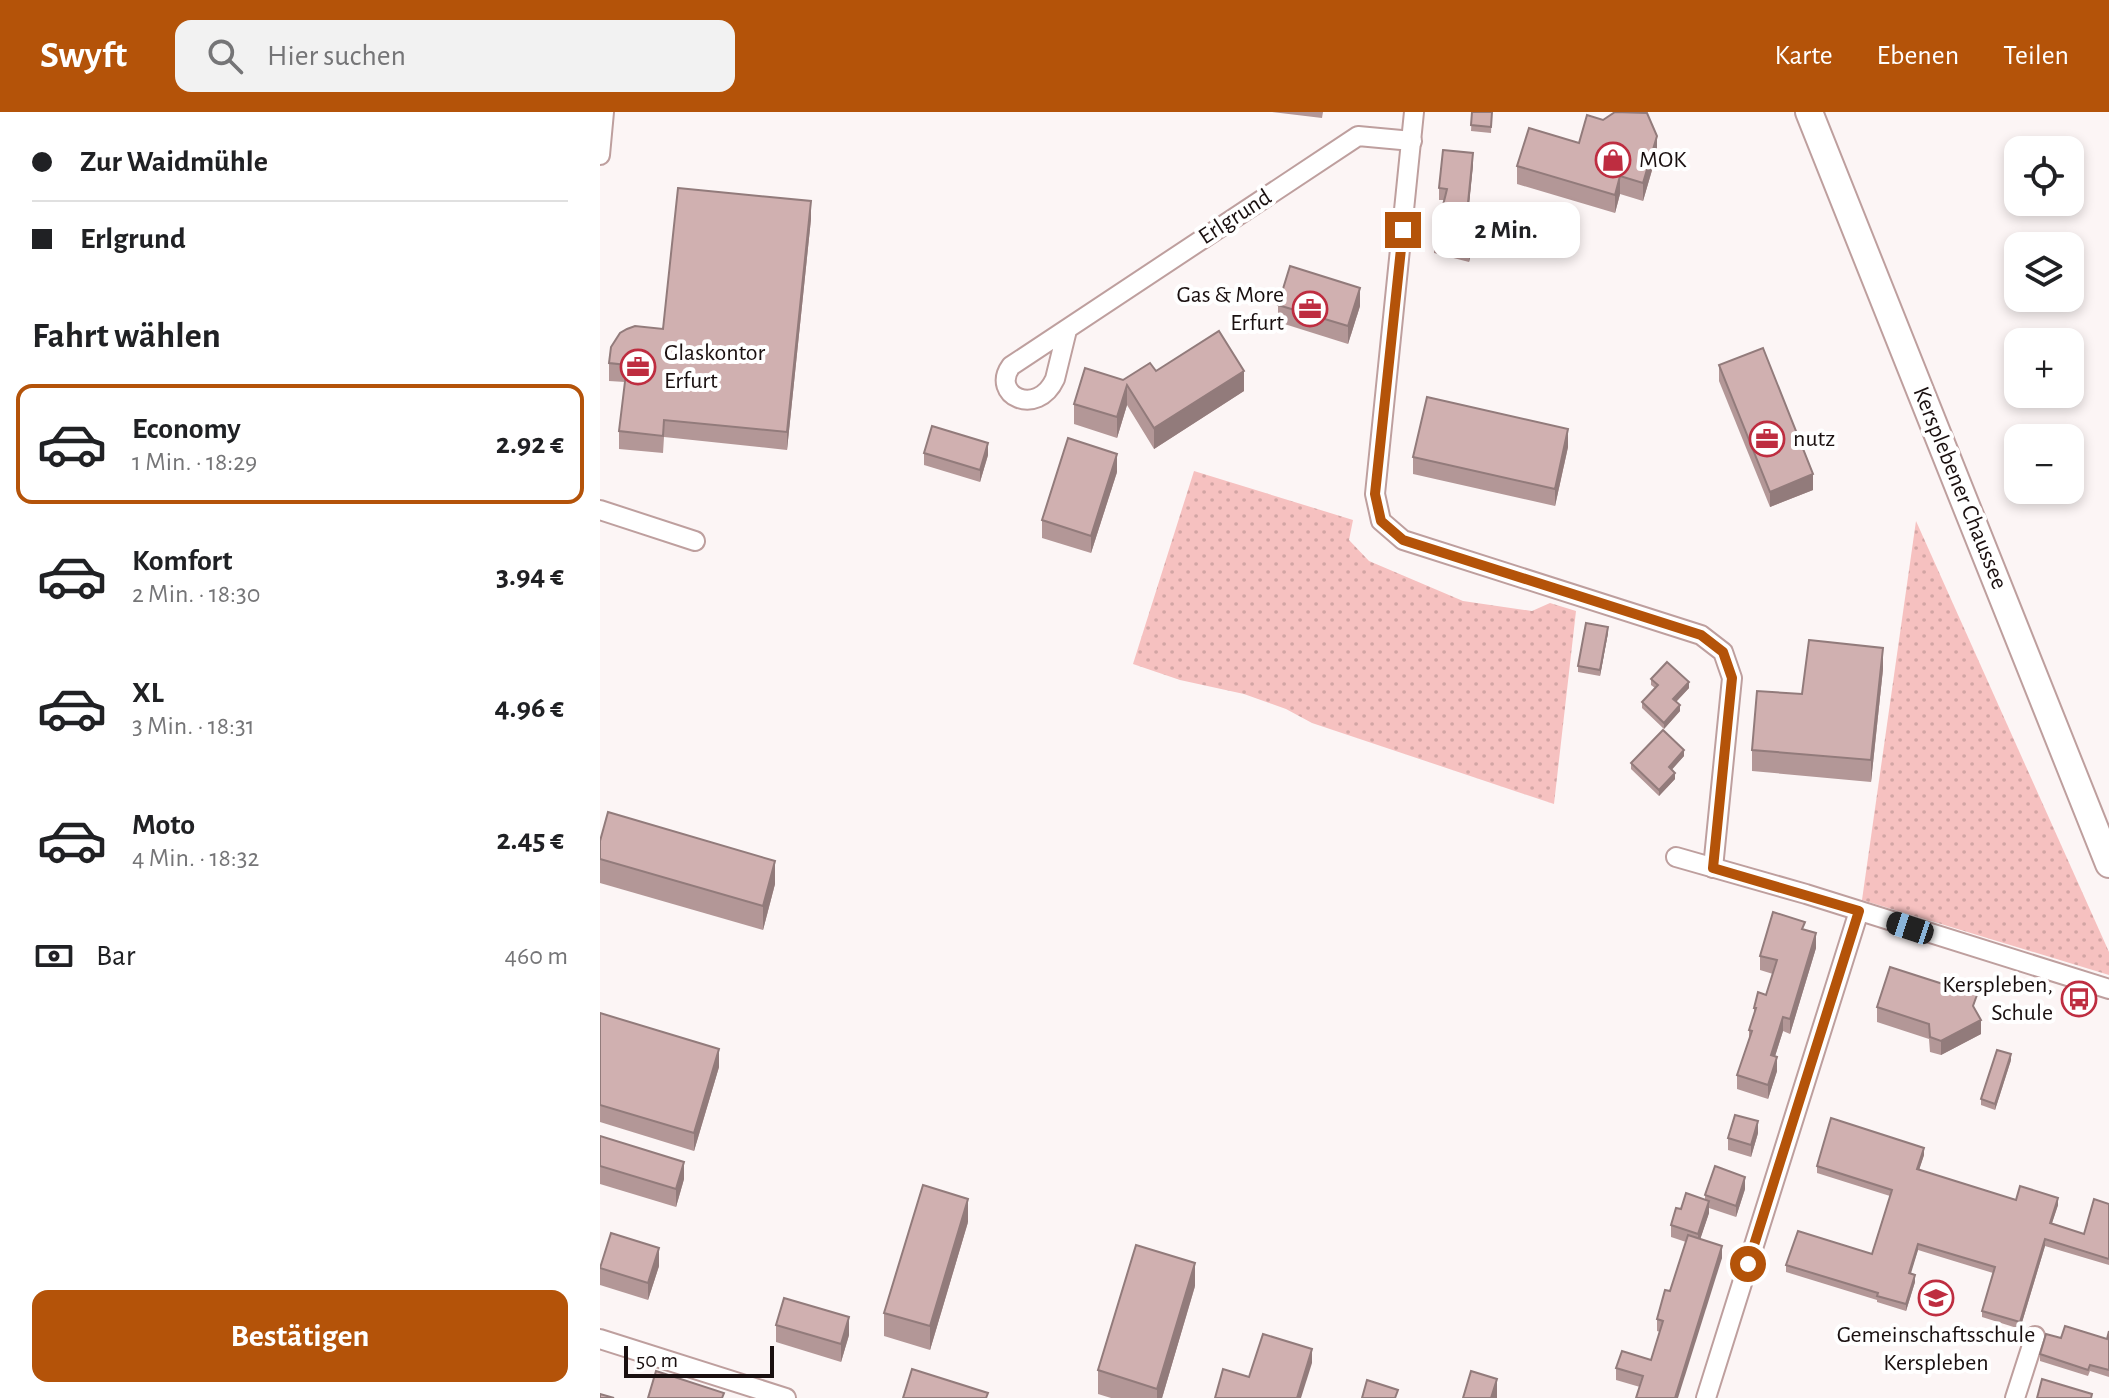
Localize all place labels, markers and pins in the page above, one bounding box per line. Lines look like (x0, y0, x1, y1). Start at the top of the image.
shop icon: MOK (1594, 141, 1632, 179)
place label: MOK (1639, 148, 1687, 172)
place label: Gas & More Erfurt (1177, 283, 1284, 335)
office icon: Gas & More Erfurt (1291, 290, 1329, 328)
place label: Glaskontor Erfurt (664, 341, 765, 393)
office icon: Glaskontor Erfurt (619, 348, 657, 386)
office icon: nutz (1748, 420, 1786, 458)
place label: nutz (1793, 427, 1835, 451)
place label: Kerspleben, Schule (1942, 973, 2053, 1025)
bus stop icon: Kerspleben, Schule (2060, 980, 2098, 1018)
school or university icon: Gemeinschaftsschule Kerspleben (1917, 1279, 1955, 1317)
place label: Gemeinschaftsschule Kerspleben (1837, 1323, 2035, 1375)

